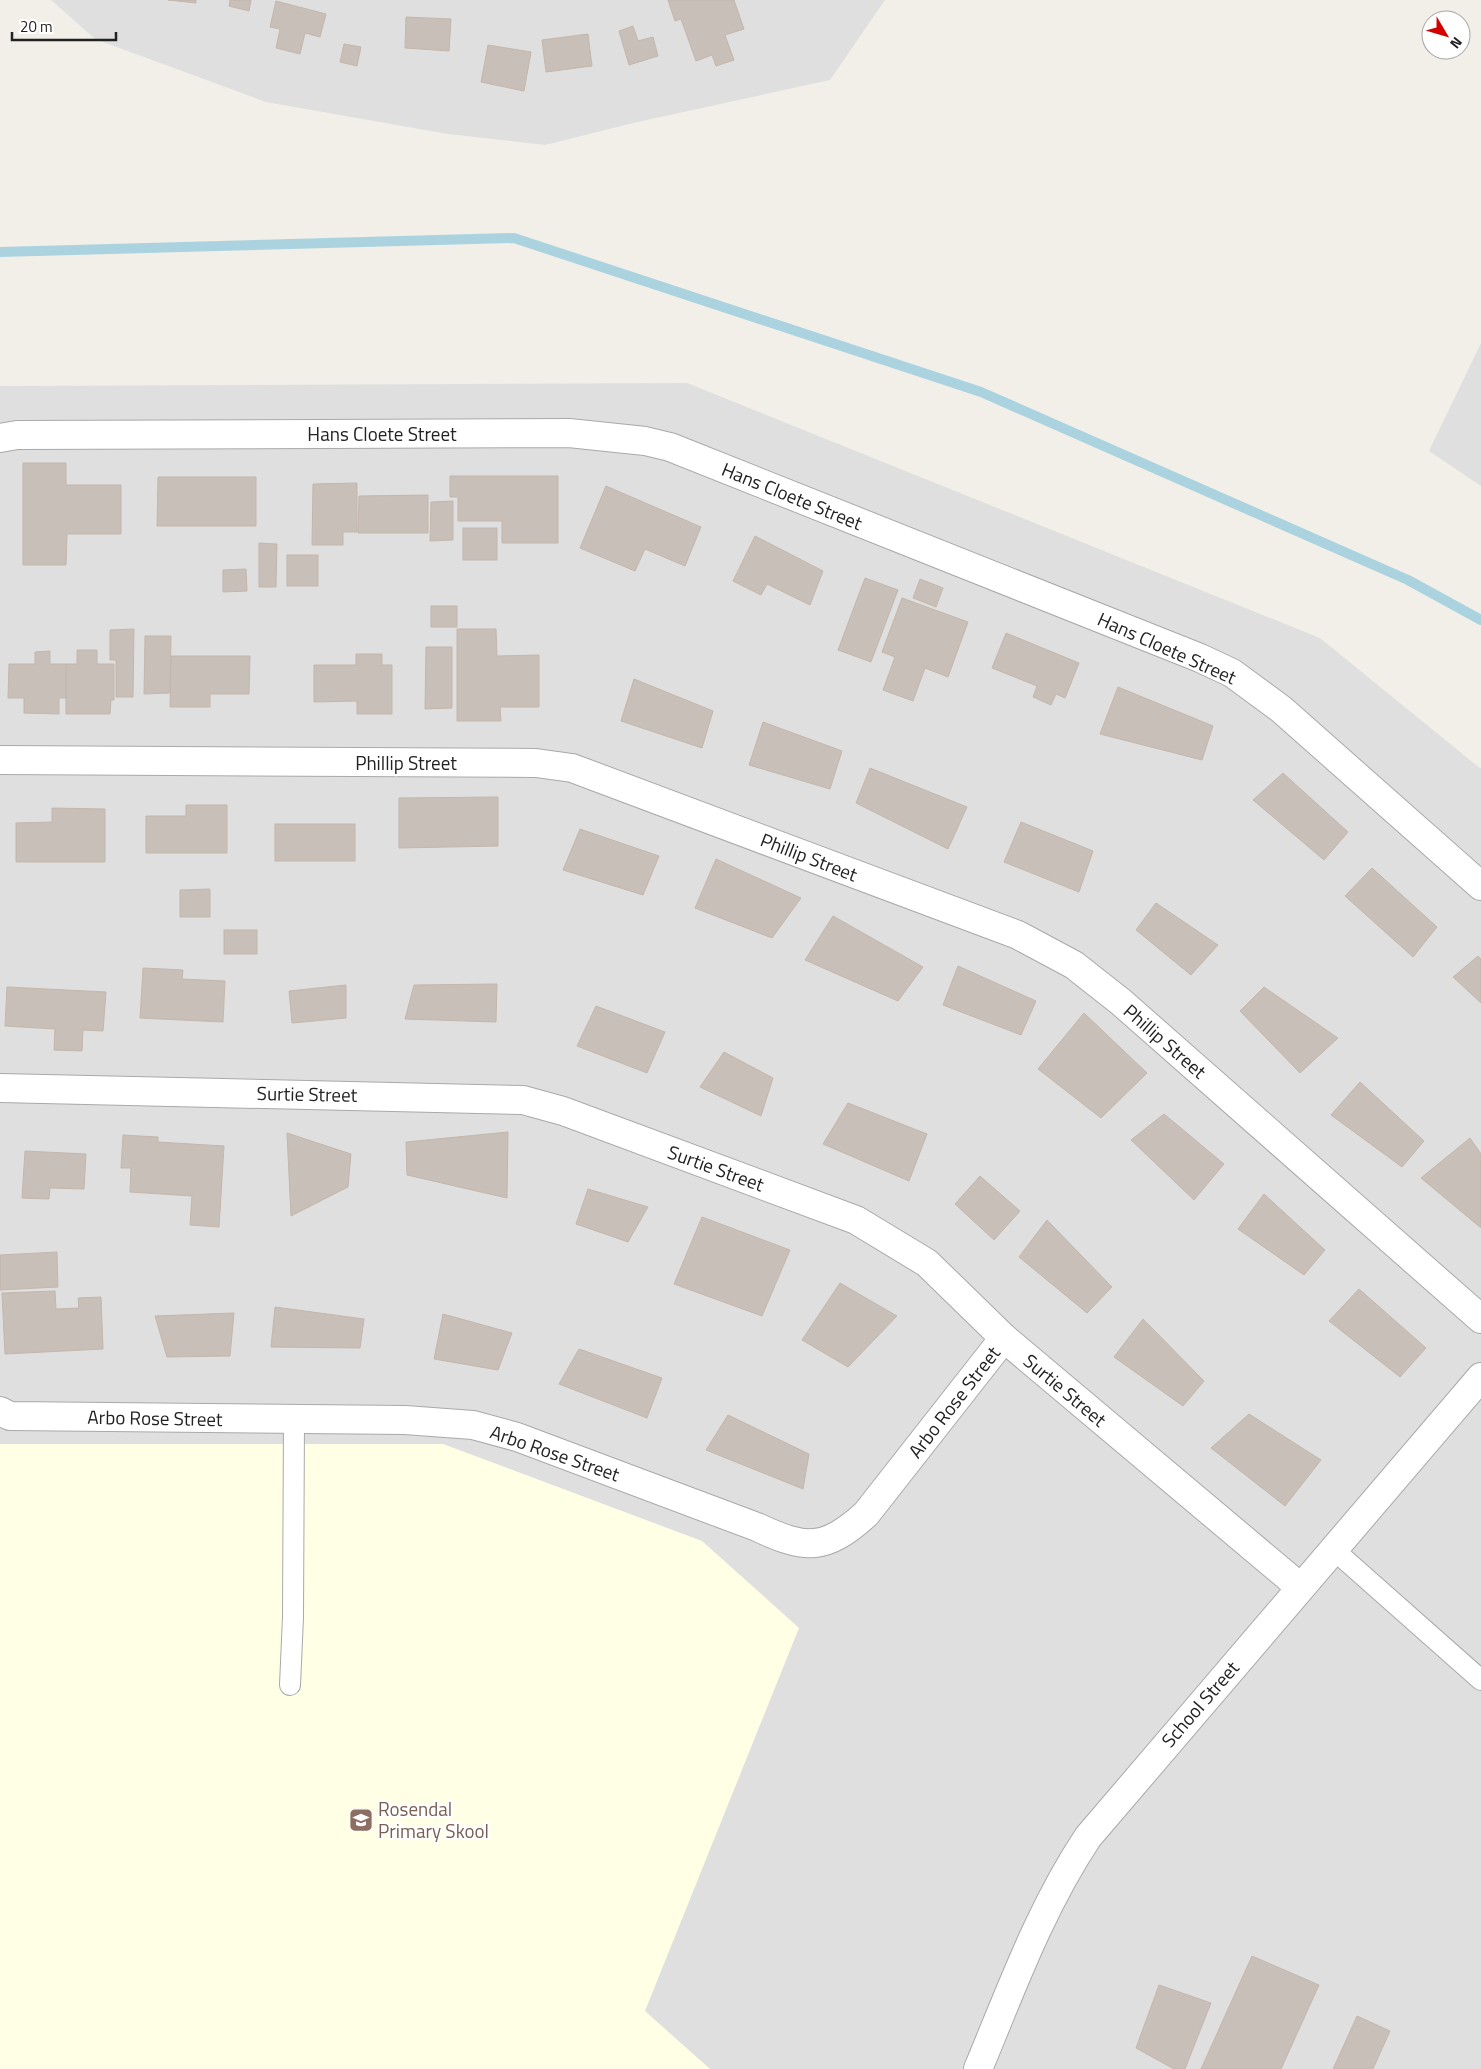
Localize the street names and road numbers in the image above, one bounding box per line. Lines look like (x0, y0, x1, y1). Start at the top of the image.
street label: Hans Cloete Street (307, 419, 457, 448)
street label: Hans Cloete Street (718, 454, 867, 537)
street label: Hans Cloete Street (1093, 604, 1242, 691)
street label: Phillip Street (355, 748, 457, 777)
street label: Phillip Street (756, 825, 862, 888)
street label: Phillip Street (1117, 996, 1213, 1085)
street label: Surtie Street (256, 1078, 358, 1109)
street label: Surtie Street (664, 1137, 769, 1198)
street label: Arbo Rose Street (901, 1339, 1007, 1464)
street label: Surtie Street (1017, 1346, 1113, 1433)
street label: Arbo Rose Street (87, 1402, 223, 1433)
street label: Arbo Rose Street (486, 1417, 624, 1488)
street label: School Street (1154, 1654, 1246, 1753)

